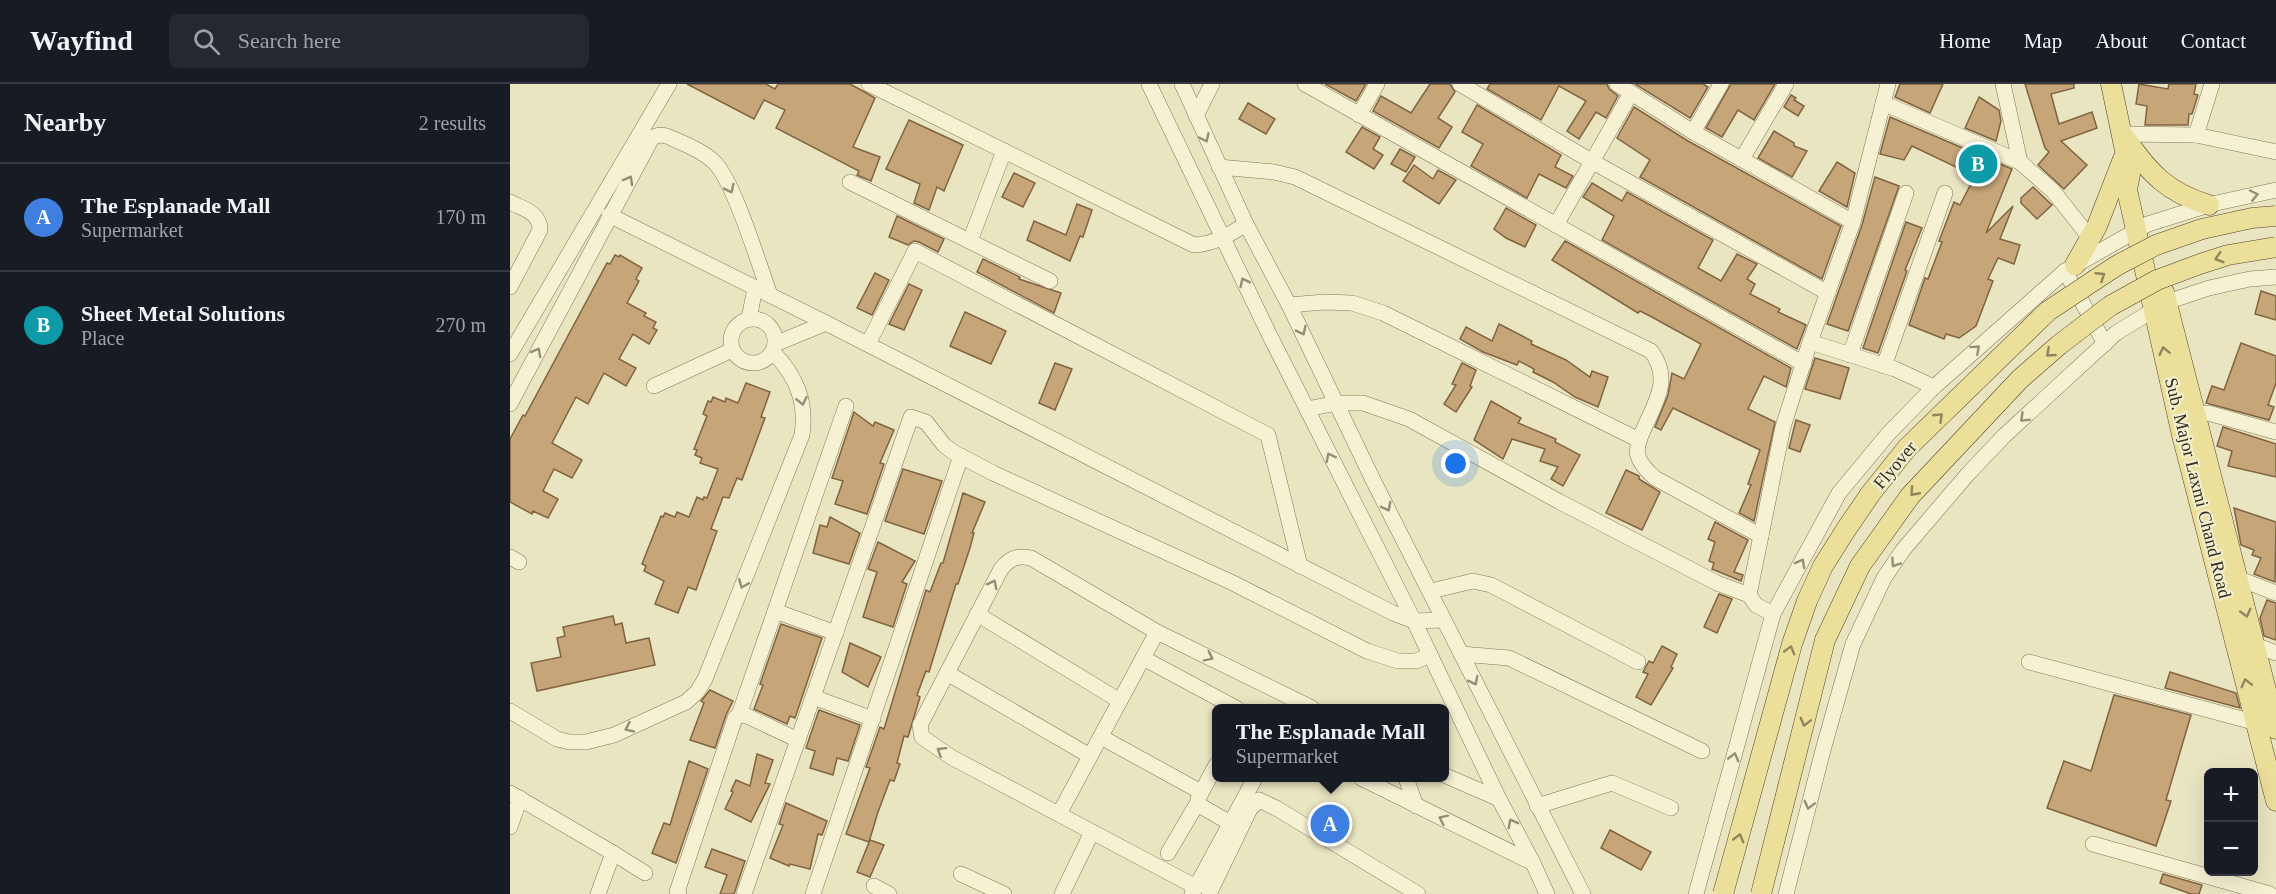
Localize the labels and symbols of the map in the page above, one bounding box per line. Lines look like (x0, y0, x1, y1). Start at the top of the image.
one-way arrow (1198, 131, 1210, 142)
pin: B (1958, 142, 1998, 187)
one-way arrow (622, 175, 633, 186)
one-way arrow (722, 183, 734, 194)
one-way arrow (2249, 189, 2259, 202)
one-way arrow (2214, 251, 2225, 263)
one-way arrow (2094, 272, 2105, 283)
one-way arrow (1239, 278, 1251, 289)
one-way arrow (1295, 324, 1306, 335)
one-way arrow (1970, 345, 1980, 356)
one-way arrow (2046, 346, 2057, 357)
one-way arrow (2158, 346, 2171, 356)
one-way arrow (530, 347, 541, 358)
street label: Sub. Major Laxmi Chand Road (2161, 376, 2235, 600)
one-way arrow (794, 396, 807, 406)
one-way arrow (2020, 410, 2031, 421)
one-way arrow (1931, 414, 1942, 425)
street label: Flyover (1869, 437, 1921, 493)
your location (1441, 449, 1470, 478)
one-way arrow (1326, 452, 1338, 463)
one-way arrow (1910, 485, 1921, 496)
one-way arrow (1380, 500, 1391, 511)
one-way arrow (1891, 557, 1902, 568)
one-way arrow (1794, 558, 1805, 569)
one-way arrow (738, 578, 750, 589)
one-way arrow (985, 579, 997, 590)
one-way arrow (2239, 607, 2252, 617)
one-way arrow (1783, 645, 1795, 655)
one-way arrow (1203, 650, 1214, 662)
one-way arrow (1467, 674, 1478, 685)
one-way arrow (2241, 678, 2254, 688)
one-way arrow (1799, 717, 1812, 727)
one-way arrow (624, 721, 635, 733)
one-way arrow (937, 747, 947, 759)
one-way arrow (1726, 752, 1739, 762)
one-way arrow (1804, 800, 1817, 810)
pin: A (1310, 802, 1350, 846)
one-way arrow (1438, 815, 1449, 827)
one-way arrow (1508, 819, 1519, 829)
one-way arrow (1731, 833, 1744, 843)

